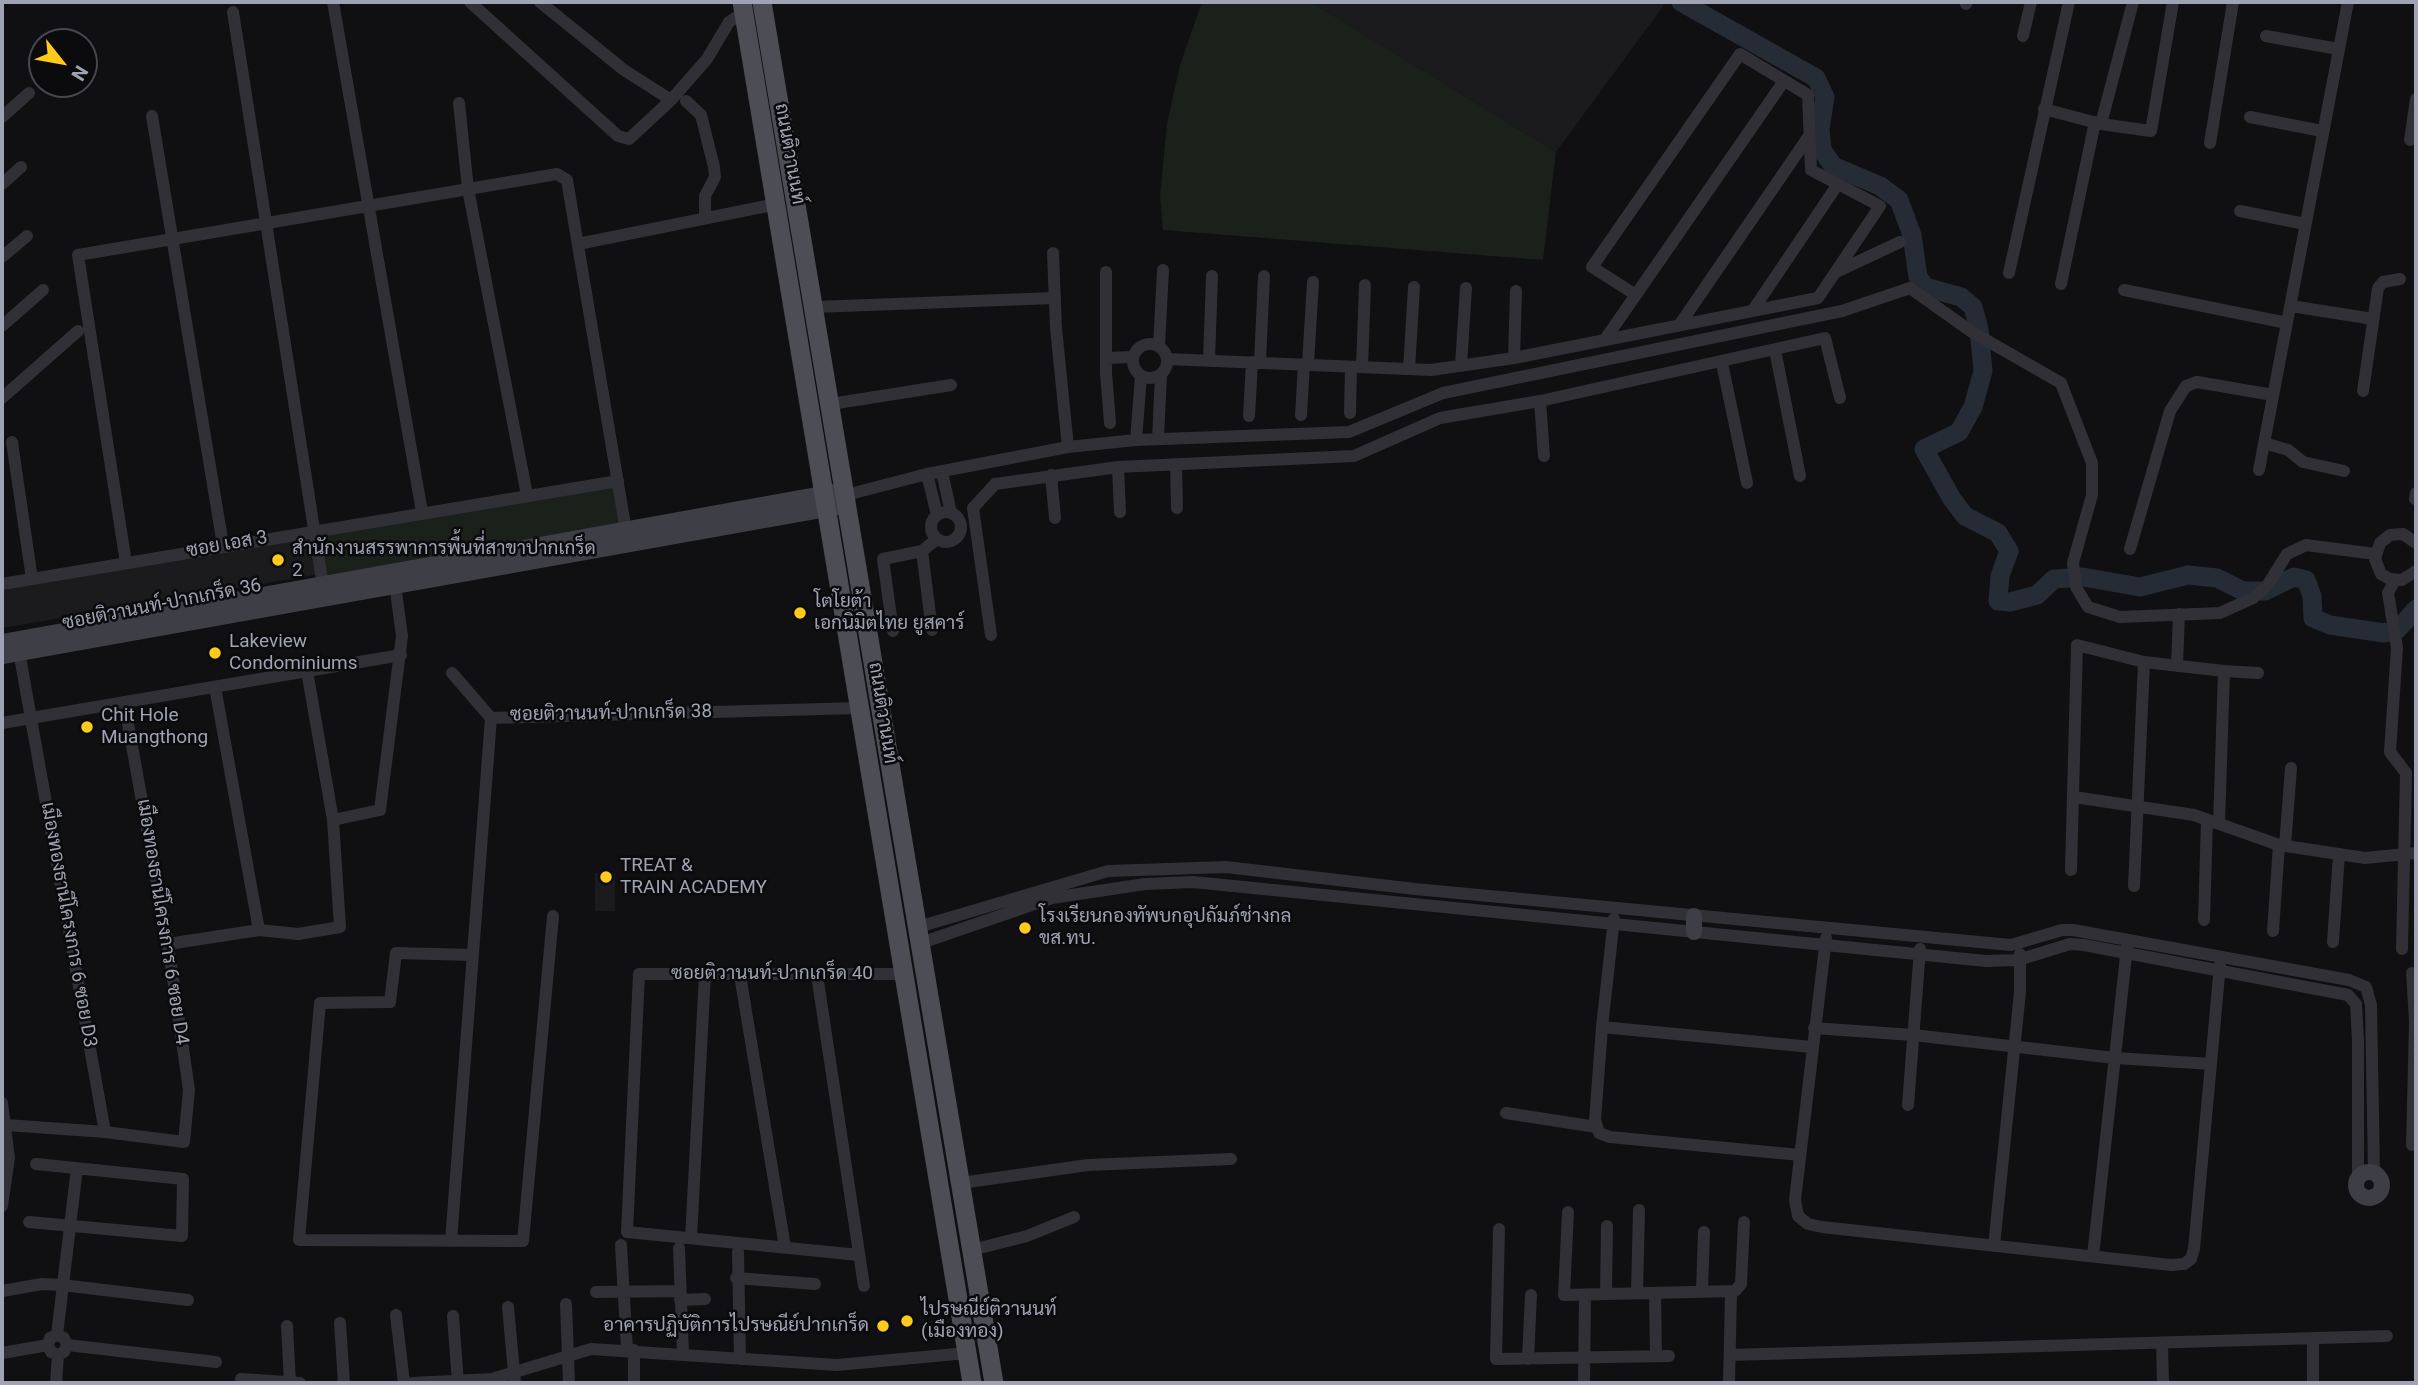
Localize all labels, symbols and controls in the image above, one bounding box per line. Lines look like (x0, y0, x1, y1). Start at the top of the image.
north arrow (28, 28, 98, 98)
text: N (66, 61, 93, 85)
street label: ถนนติวานนท์ (769, 102, 809, 206)
street label: ซอย เอส 3 (185, 527, 269, 563)
place label: สำนักงานสรรพาการพื้นที่สาขาปากเกร็ด 2 (292, 538, 596, 582)
marker: สำนักงานสรรพาการพื้นที่สาขาปากเกร็ด 2 (270, 552, 286, 568)
street label: ซอยติวานนท์-ปากเกร็ด 36 (61, 575, 263, 635)
place label: โตโยต้า เอกนิมิตไทย ยูสคาร์ (814, 591, 965, 635)
marker: โตโยต้า เอกนิมิตไทย ยูสคาร์ (792, 605, 808, 621)
place label: Lakeview Condominiums (229, 631, 358, 675)
marker: Lakeview Condominiums (207, 645, 223, 661)
street label: ถนนติวานนท์ (863, 661, 901, 765)
street label: ซอยติวานนท์-ปากเกร็ด 38 (510, 701, 712, 727)
place label: Chit Hole Muangthong (101, 705, 208, 749)
marker: Chit Hole Muangthong (79, 719, 95, 735)
street label: เมืองทองธานีโครงการ 6 ซอย D4 (131, 797, 193, 1047)
street label: เมืองทองธานีโครงการ 6 ซอย D3 (35, 801, 101, 1049)
place label: TREAT & TRAIN ACADEMY (620, 855, 767, 899)
marker: TREAT & TRAIN ACADEMY (598, 869, 614, 885)
place label: โรงเรียนกองทัพบกอุปถัมภ์ช่างกล ขส.ทบ. (1039, 906, 1291, 950)
marker: โรงเรียนกองทัพบกอุปถัมภ์ช่างกล ขส.ทบ. (1017, 920, 1033, 936)
street label: ซอยติวานนท์-ปากเกร็ด 40 (671, 963, 873, 985)
place label: ไปรษณีย์ติวานนท์ (เมืองทอง) (921, 1299, 1057, 1343)
marker: ไปรษณีย์ติวานนท์ (เมืองทอง) (899, 1313, 915, 1329)
place label: อาคารปฏิบัติการไปรษณีย์ปากเกร็ด (603, 1315, 869, 1337)
marker: อาคารปฏิบัติการไปรษณีย์ปากเกร็ด (875, 1318, 891, 1334)

